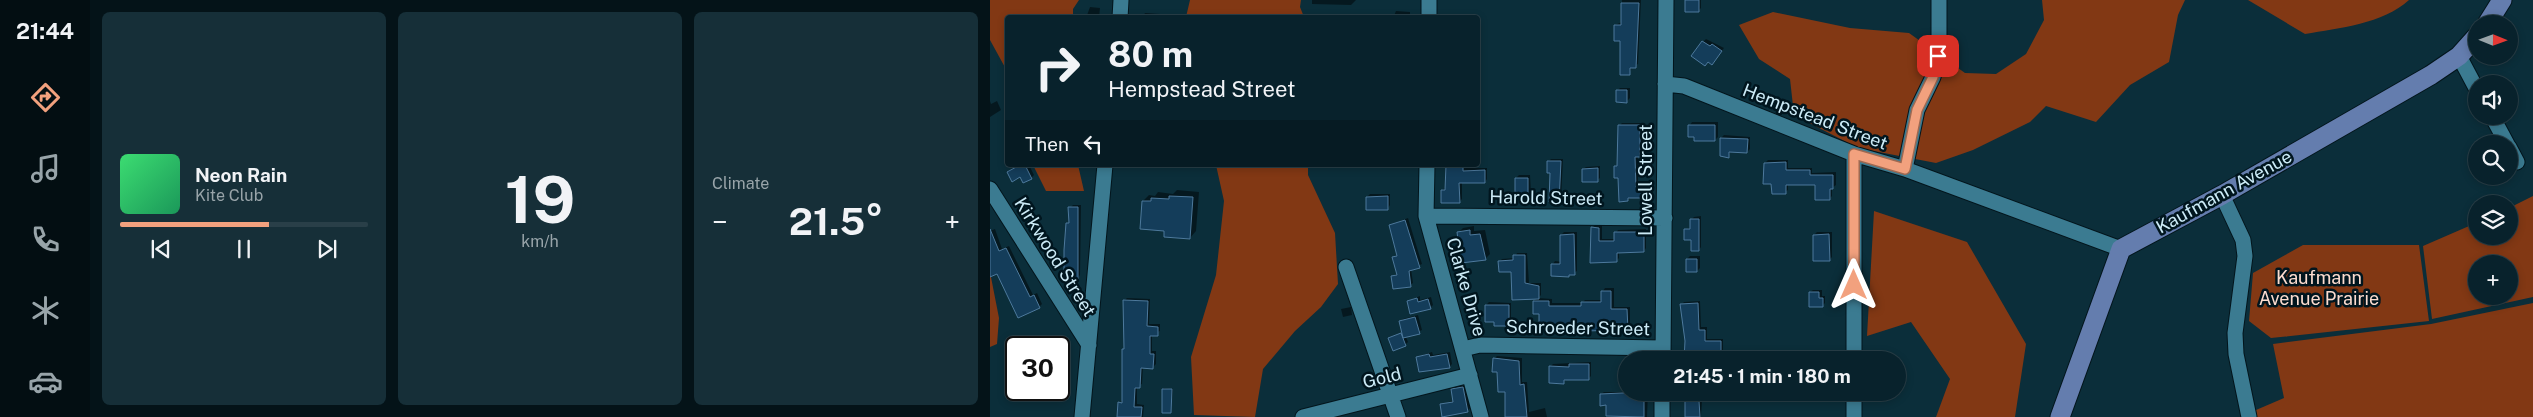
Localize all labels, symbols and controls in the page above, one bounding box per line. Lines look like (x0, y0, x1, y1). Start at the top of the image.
north arrow (2468, 15, 2518, 65)
map controls (2468, 15, 2518, 305)
text: 21:44 (16, 18, 74, 44)
text: 80 m (1108, 34, 1193, 75)
icon: right (1025, 35, 1090, 100)
pin (1917, 35, 1959, 77)
icon: arrive (1924, 42, 1952, 70)
button: sound (2468, 75, 2518, 125)
text: Hempstead Street (1108, 76, 1296, 102)
street label: Hempstead Street (1740, 79, 1891, 154)
icon: directions (28, 80, 63, 115)
street label: Lowell Street (1635, 124, 1656, 236)
icon: left (1079, 130, 1107, 158)
text: Then (1025, 133, 1069, 155)
button: search (2468, 135, 2518, 185)
street label: Kaufmann Avenue (2152, 146, 2295, 238)
icon: music (28, 151, 63, 186)
text: 19 (505, 161, 575, 238)
text: Neon Rain (195, 164, 287, 186)
text: Climate (712, 174, 769, 193)
text: Kite Club (195, 186, 263, 205)
street label: Harold Street (1489, 186, 1603, 209)
street label: Kirkwood Street (1010, 193, 1100, 320)
button: layers (2468, 195, 2518, 245)
text: 21.5° (789, 199, 883, 244)
text: − (712, 205, 728, 238)
text: + (944, 205, 960, 238)
icon: phone (28, 222, 63, 257)
text: km/h (521, 232, 559, 251)
icon: previous (147, 235, 175, 263)
icon: pause (230, 235, 258, 263)
icon: next (313, 235, 341, 263)
street label: Clarke Drive (1442, 235, 1491, 339)
button: + (2468, 255, 2518, 305)
position arrow (1827, 258, 1879, 310)
park label: Kaufmann Avenue Prairie (2259, 267, 2379, 309)
icon: climate (28, 293, 63, 328)
street label: Schroeder Street (1506, 316, 1650, 339)
speed limit sign: 30 (1005, 336, 1070, 401)
street label: Gold (1360, 363, 1403, 392)
icon: car (28, 364, 63, 399)
text: 21:45 · 1 min · 180 m (1673, 365, 1851, 387)

